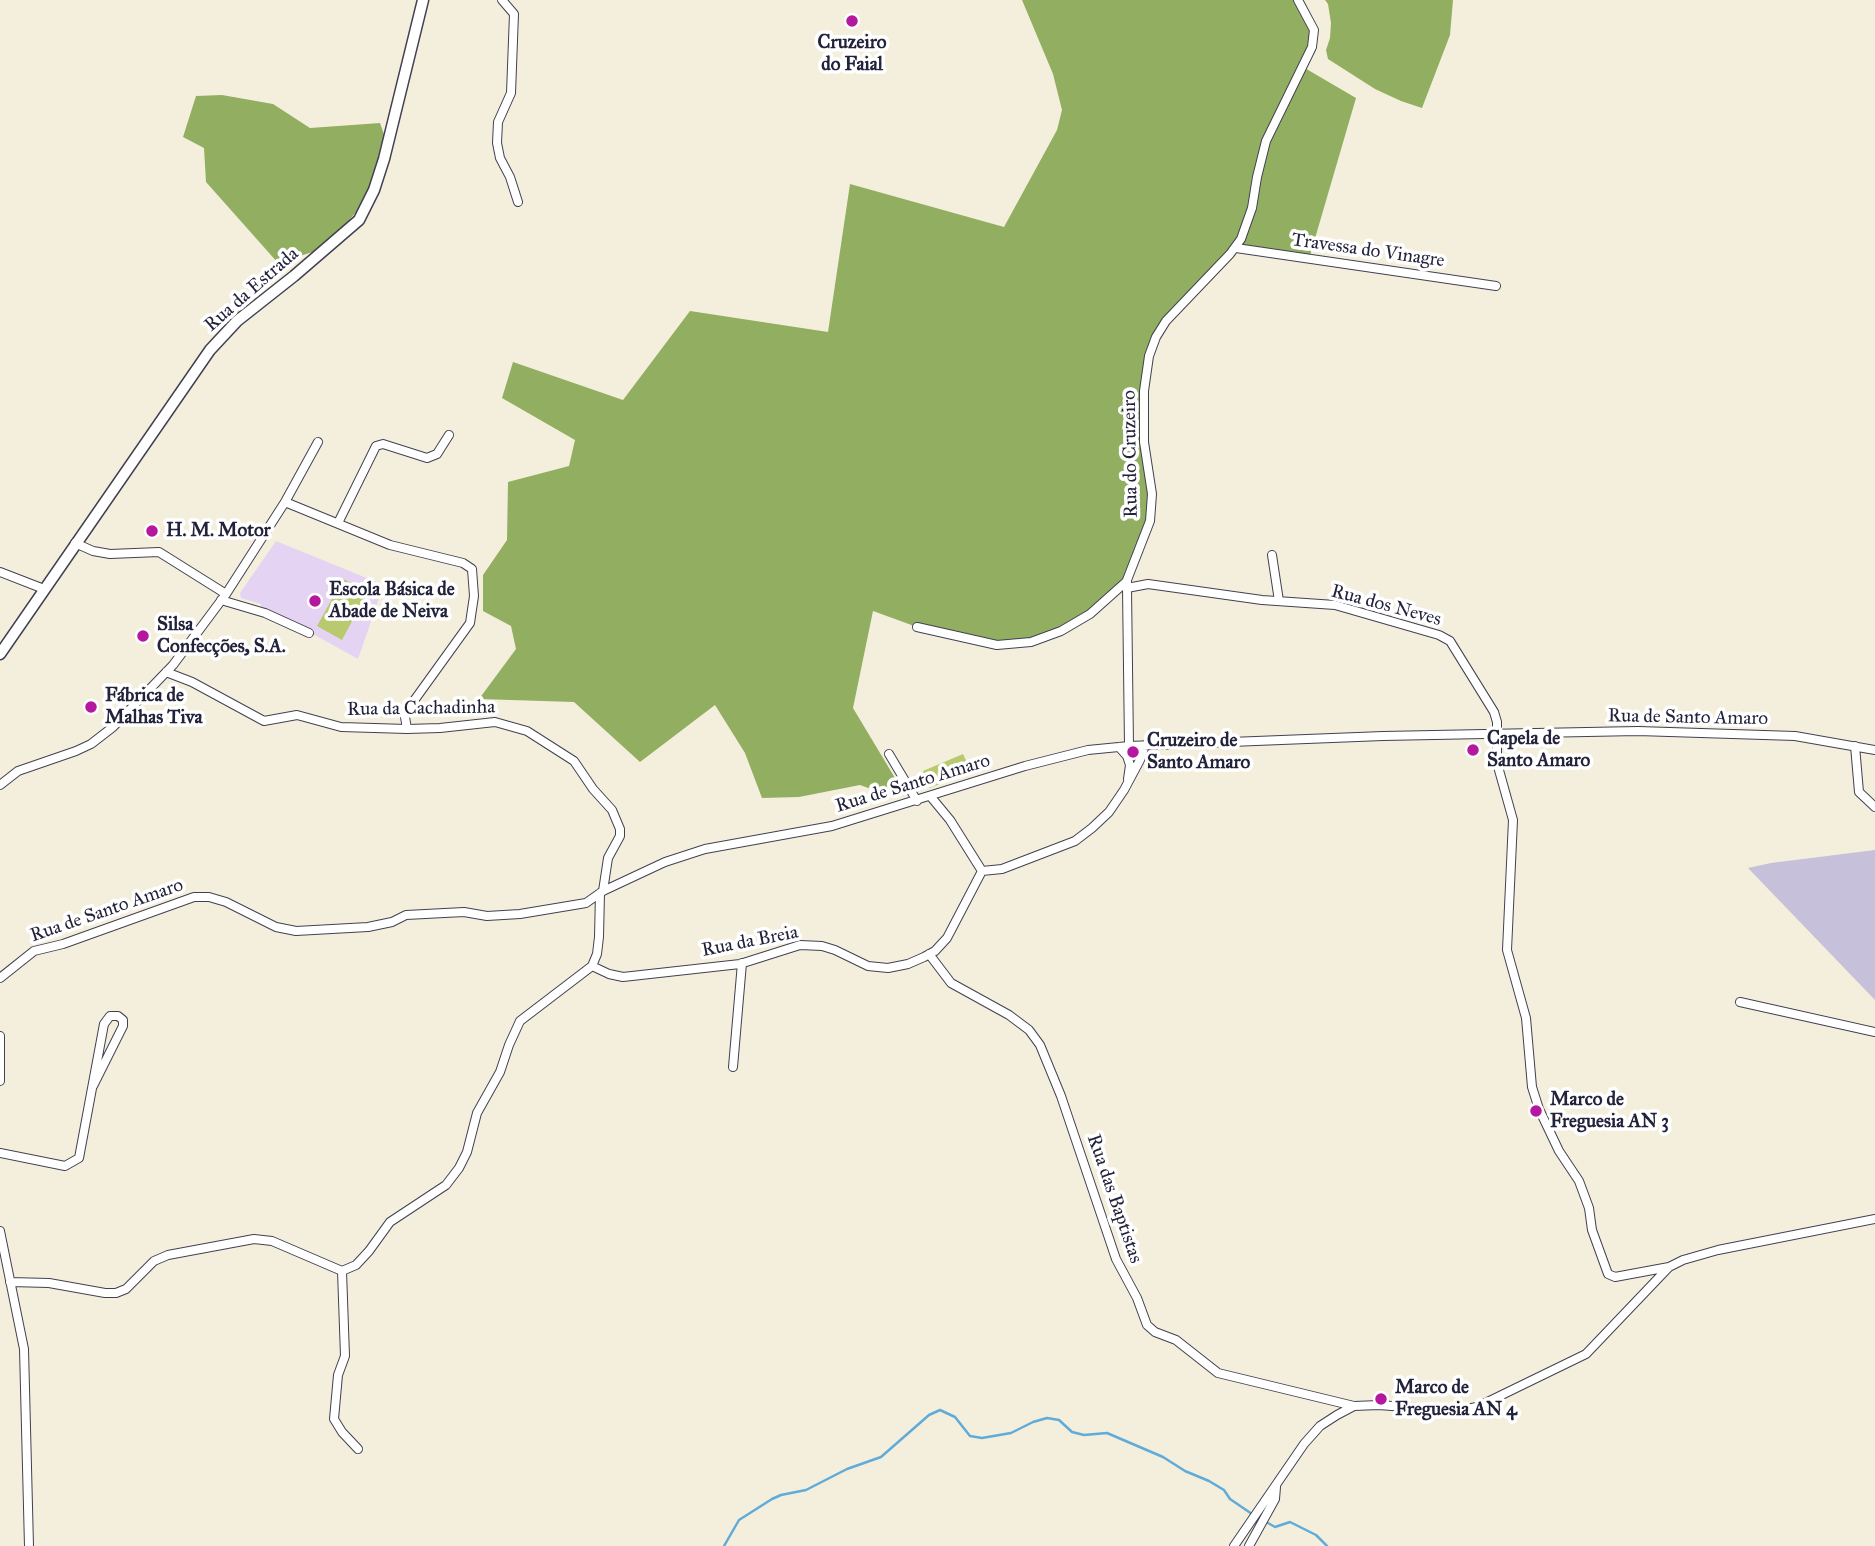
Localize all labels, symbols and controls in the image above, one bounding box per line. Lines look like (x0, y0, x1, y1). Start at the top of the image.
marker: Cruzeiro do Faial (844, 13, 860, 29)
place label: Cruzeiro do Faial (818, 32, 886, 76)
street label: Travessa do Vinagre (1290, 229, 1446, 273)
street label: Rua da Estrada (200, 243, 304, 337)
street label: Rua do Cruzeiro (1118, 390, 1144, 518)
place label: H. M. Motor (166, 520, 271, 542)
marker: H. M. Motor (144, 523, 160, 539)
place label: Escola Básica de Abade de Neiva (329, 579, 455, 623)
street label: Rua dos Neves (1328, 580, 1444, 632)
marker: Escola Básica de Abade de Neiva (307, 593, 323, 609)
place label: Silsa Confecções, S.A. (157, 614, 286, 658)
marker: Silsa Confecções, S.A. (135, 628, 151, 644)
place label: Fábrica de Malhas Tiva (105, 685, 202, 729)
street label: Rua da Cachadinha (347, 696, 495, 722)
marker: Fábrica de Malhas Tiva (83, 699, 99, 715)
street label: Rua de Santo Amaro (1608, 705, 1768, 731)
place label: Capela de Santo Amaro (1487, 728, 1590, 772)
place label: Cruzeiro de Santo Amaro (1147, 730, 1250, 774)
marker: Capela de Santo Amaro (1465, 742, 1481, 758)
marker: Cruzeiro de Santo Amaro (1125, 744, 1141, 760)
street label: Rua de Santo Amaro (833, 750, 993, 818)
street label: Rua de Santo Amaro (28, 874, 186, 948)
street label: Rua da Breia (700, 921, 800, 963)
place label: Marco de Freguesia AN 3 (1550, 1089, 1669, 1133)
marker: Marco de Freguesia AN 3 (1528, 1103, 1544, 1119)
street label: Rua das Baptistas (1081, 1132, 1147, 1266)
place label: Marco de Freguesia AN 4 (1395, 1377, 1517, 1421)
marker: Marco de Freguesia AN 4 (1373, 1391, 1389, 1407)

